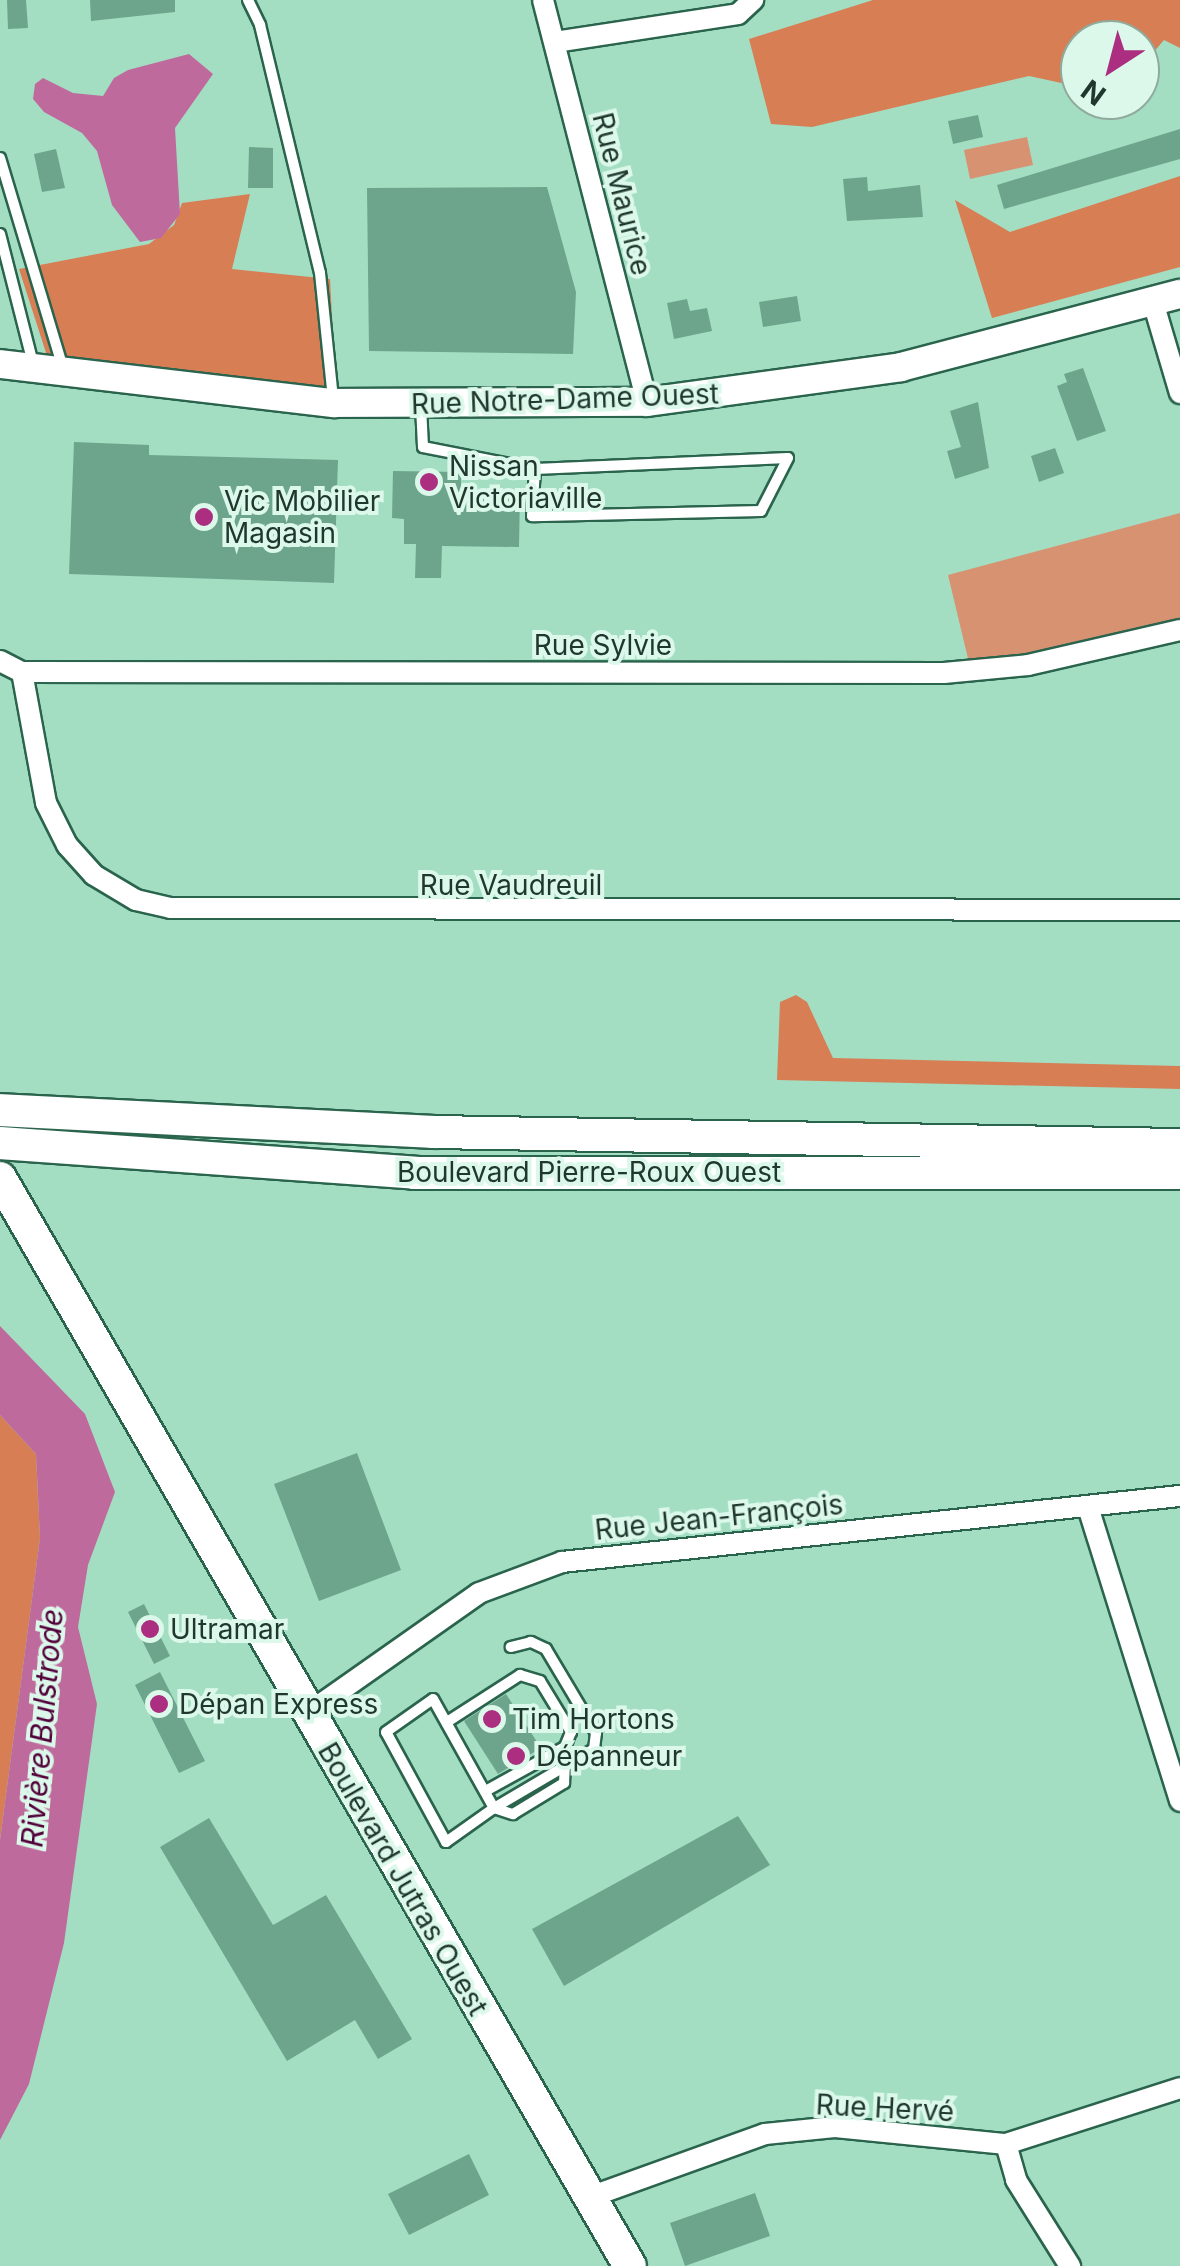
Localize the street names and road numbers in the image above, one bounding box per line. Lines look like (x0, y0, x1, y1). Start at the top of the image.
street label: Rue Maurice (586, 109, 658, 279)
street label: Rue Notre-Dame Ouest (411, 377, 719, 421)
street label: Rue Sylvie (534, 628, 672, 662)
street label: Rue Vaudreuil (420, 868, 602, 902)
street label: Boulevard Pierre-Roux Ouest (397, 1155, 781, 1189)
street label: Rue Jean-François (593, 1487, 845, 1547)
street label: Boulevard Jutras Ouest (311, 1737, 495, 2021)
street label: Rue Hervé (815, 2088, 955, 2128)

